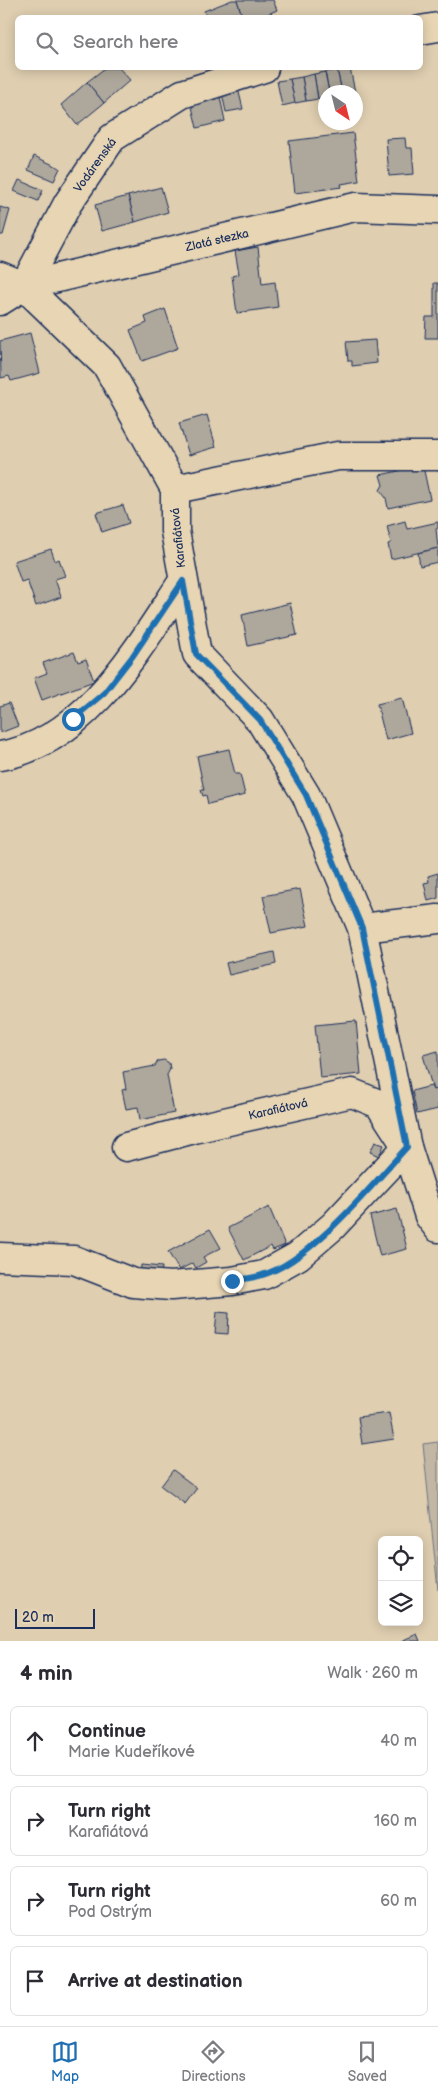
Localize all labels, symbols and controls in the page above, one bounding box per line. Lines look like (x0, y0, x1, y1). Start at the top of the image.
search box (15, 15, 423, 70)
icon: search (33, 29, 61, 57)
text: Search here (73, 31, 178, 54)
north arrow (318, 85, 363, 130)
street label: Vodárenská (71, 135, 120, 195)
street label: Zlatá stezka (183, 226, 251, 255)
street label: Karafiátová (168, 507, 189, 569)
route start (62, 708, 85, 731)
street label: Karafiátová (247, 1095, 309, 1124)
route end (221, 1270, 244, 1293)
map controls (378, 1536, 423, 1626)
button: locate (378, 1536, 423, 1581)
button: layers (378, 1581, 423, 1626)
scale bar (15, 1606, 95, 1629)
text: 20 m (22, 1609, 54, 1626)
text: 4 min (20, 1661, 73, 1686)
text: Walk · 260 m (327, 1664, 418, 1683)
text: Continue (68, 1720, 146, 1743)
icon: ahead (21, 1727, 49, 1755)
text: 40 m (380, 1732, 417, 1751)
text: Marie Kudeříkové (68, 1743, 195, 1762)
text: Turn right (68, 1800, 151, 1823)
icon: right (21, 1807, 49, 1835)
text: 160 m (374, 1812, 417, 1831)
text: Karafiátová (68, 1823, 149, 1842)
text: Turn right (68, 1880, 151, 1903)
icon: right (21, 1887, 49, 1915)
text: 60 m (380, 1892, 417, 1911)
text: Pod Ostrým (68, 1903, 152, 1922)
icon: arrive (21, 1967, 49, 1995)
text: Arrive at destination (68, 1970, 243, 1993)
tab: Map (51, 2038, 79, 2085)
tab: Directions (181, 2038, 246, 2085)
tab: Saved (348, 2038, 387, 2085)

